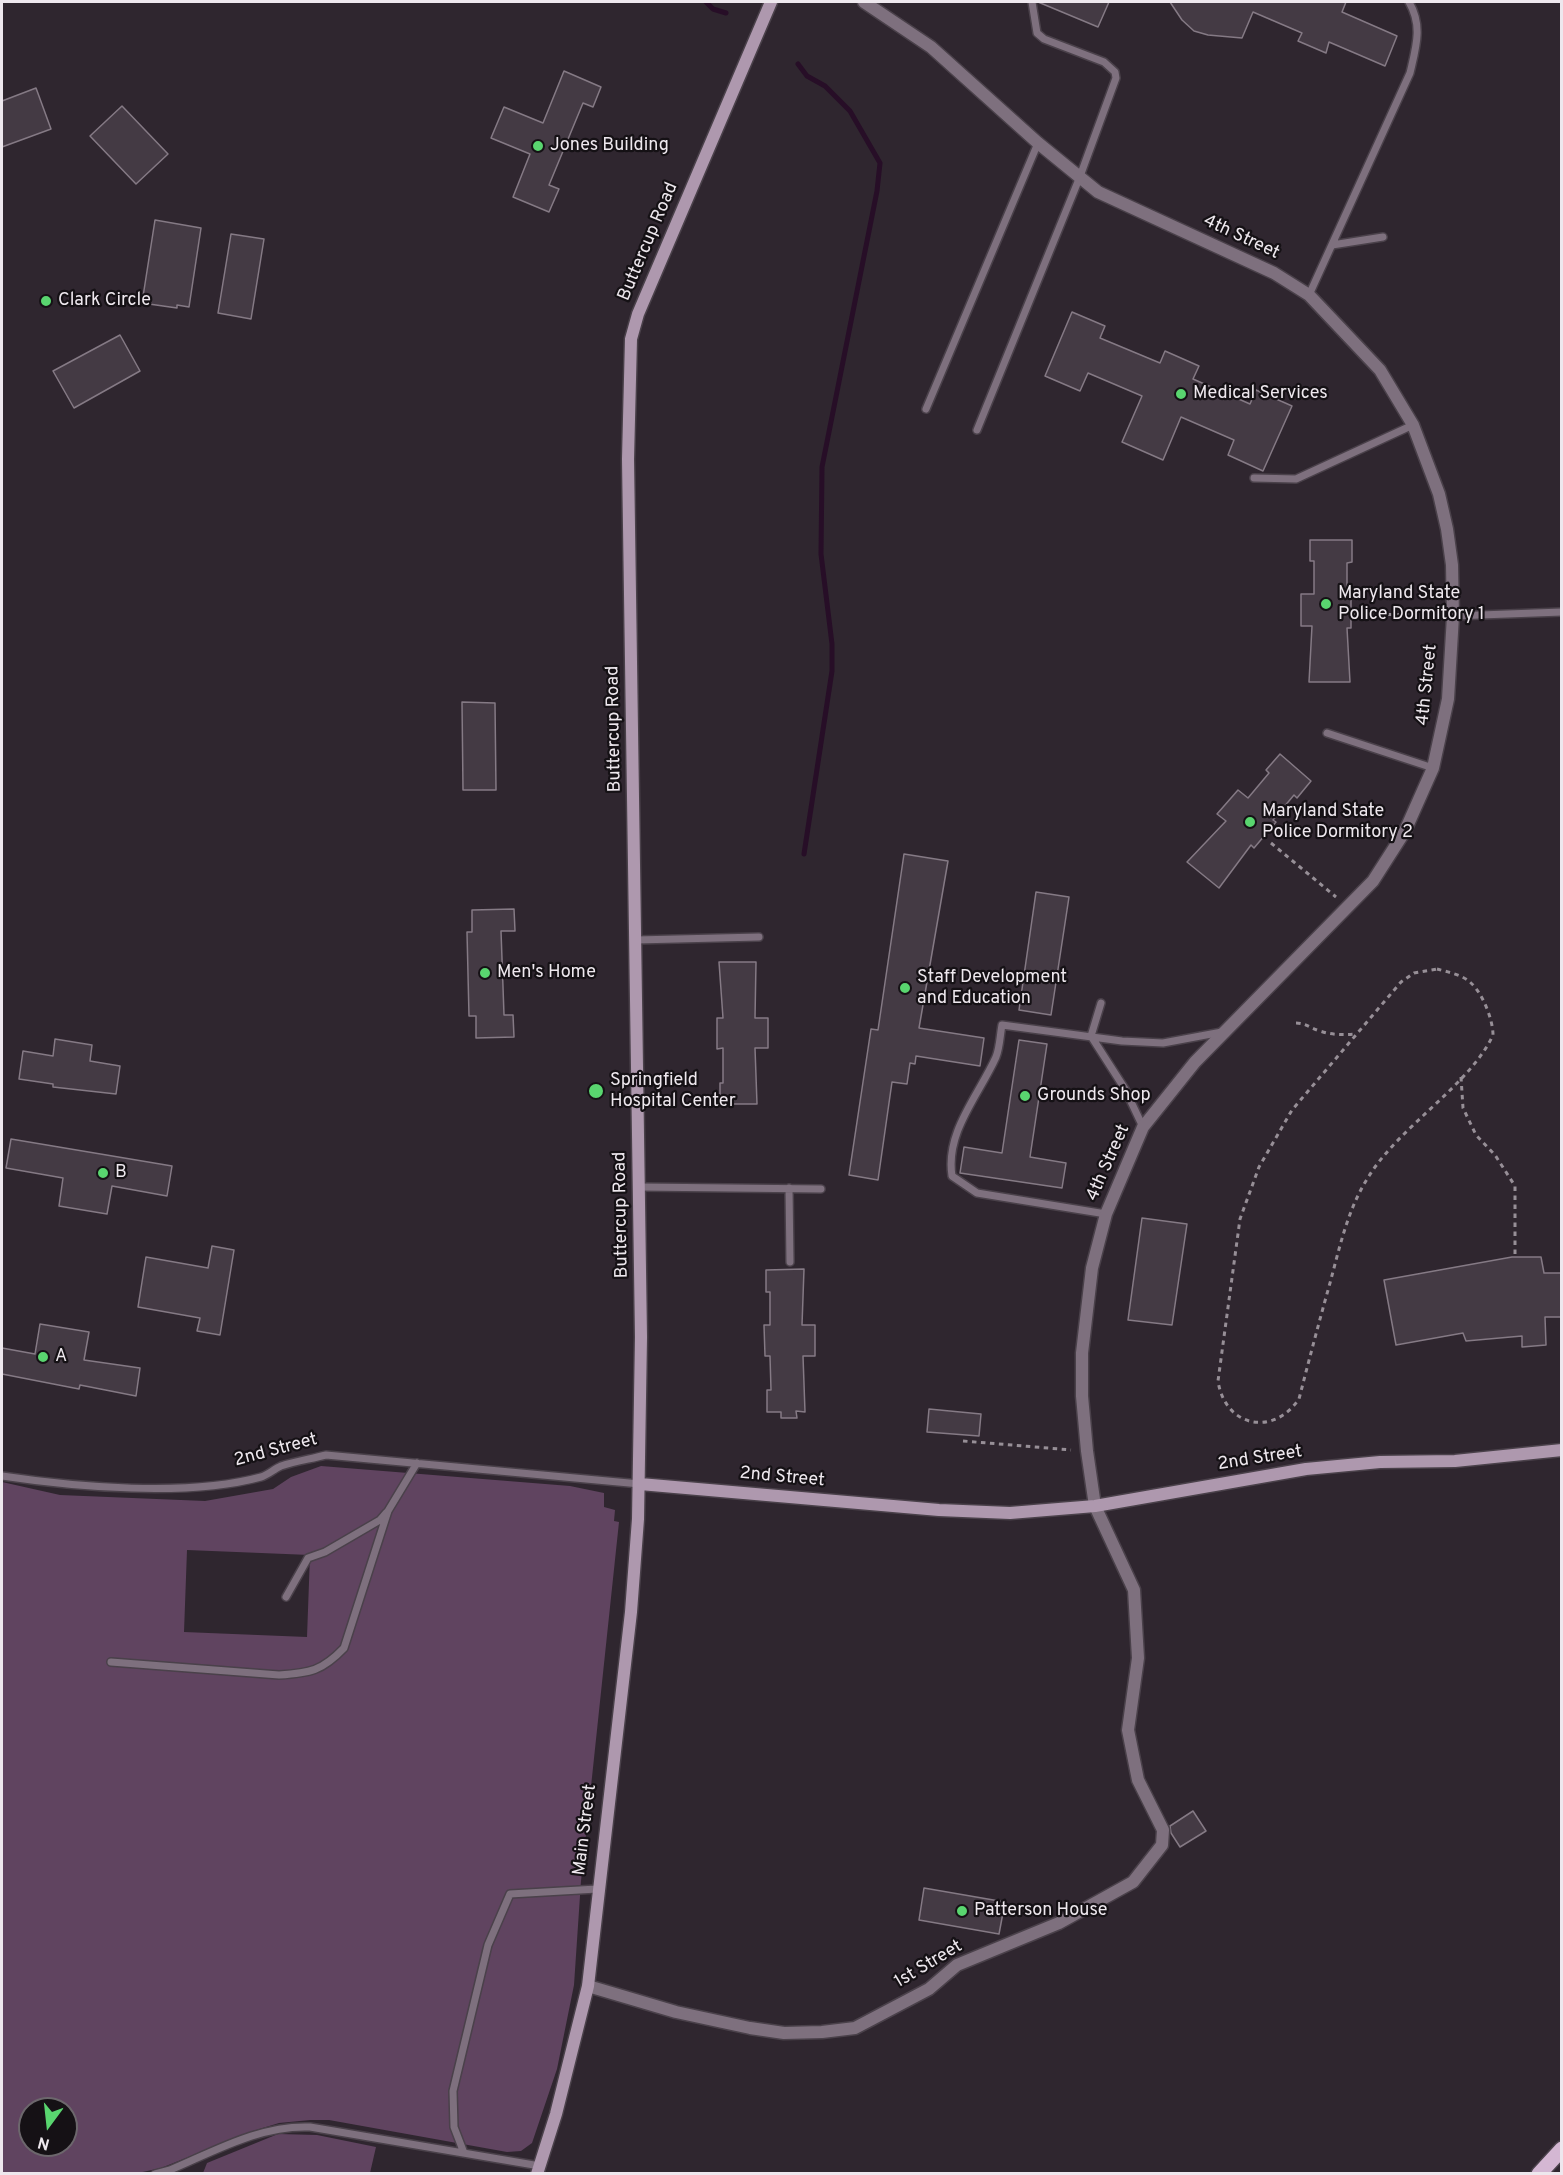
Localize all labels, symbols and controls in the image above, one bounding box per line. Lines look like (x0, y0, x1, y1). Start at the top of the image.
place label: Jones Building (550, 135, 669, 157)
marker: Jones Building (531, 139, 545, 153)
street label: Buttercup Road (614, 179, 684, 305)
street label: 4th Street (1199, 211, 1283, 265)
place label: Clark Circle (58, 290, 151, 312)
marker: Clark Circle (39, 294, 53, 308)
place label: Medical Services (1193, 383, 1328, 405)
marker: Medical Services (1174, 387, 1188, 401)
place label: Maryland State Police Dormitory 1 (1338, 583, 1485, 626)
marker: Maryland State Police Dormitory 1 (1319, 597, 1333, 611)
street label: 4th Street (1413, 643, 1443, 727)
street label: Buttercup Road (603, 665, 627, 793)
place label: Maryland State Police Dormitory 2 (1262, 801, 1413, 844)
marker: Maryland State Police Dormitory 2 (1243, 815, 1257, 829)
place label: Men's Home (497, 962, 596, 984)
marker: Men's Home (478, 966, 492, 980)
place label: Staff Development and Education (917, 967, 1067, 1010)
marker: Staff Development and Education (898, 981, 912, 995)
place label: Springfield Hospital Center (610, 1070, 736, 1112)
marker: Springfield Hospital Center (587, 1082, 605, 1100)
place label: Grounds Shop (1037, 1085, 1151, 1107)
marker: Grounds Shop (1018, 1089, 1032, 1103)
street label: 4th Street (1083, 1121, 1135, 1205)
street label: Buttercup Road (610, 1151, 634, 1279)
place label: B (115, 1162, 127, 1184)
marker: B (96, 1166, 110, 1180)
place label: A (55, 1346, 67, 1368)
marker: A (36, 1350, 50, 1364)
street label: 2nd Street (232, 1430, 320, 1472)
street label: 2nd Street (1216, 1442, 1304, 1476)
street label: 2nd Street (739, 1464, 825, 1492)
street label: Main Street (570, 1783, 602, 1877)
place label: Patterson House (974, 1900, 1107, 1922)
marker: Patterson House (955, 1904, 969, 1918)
street label: 1st Street (891, 1936, 967, 1994)
north arrow (18, 2097, 78, 2157)
text: N (36, 2131, 52, 2154)

